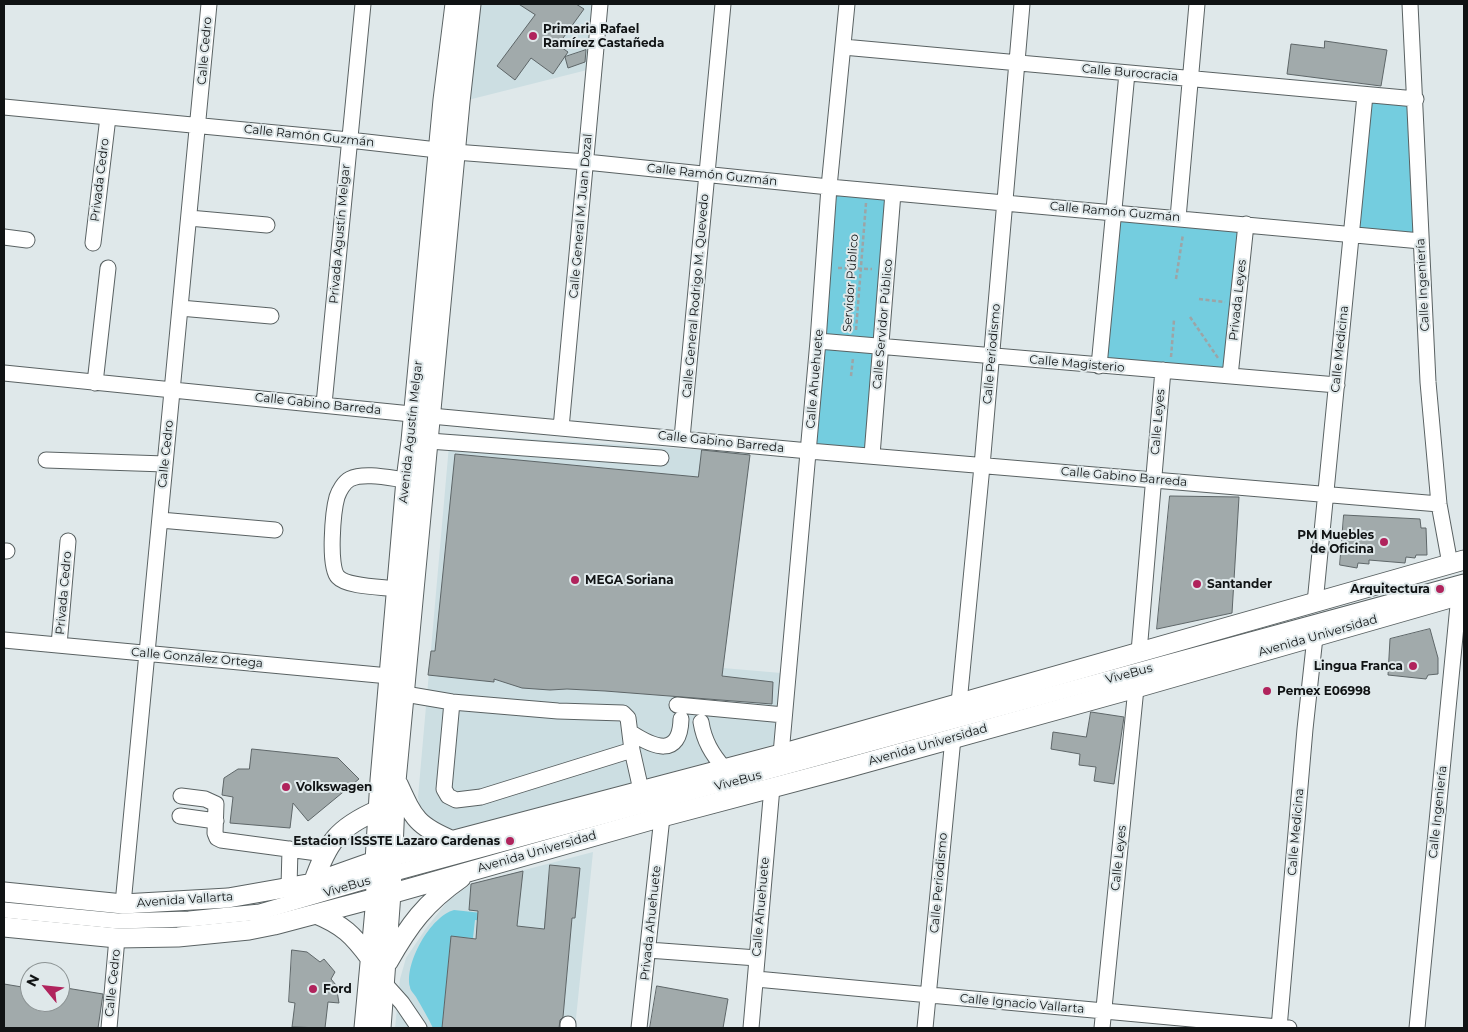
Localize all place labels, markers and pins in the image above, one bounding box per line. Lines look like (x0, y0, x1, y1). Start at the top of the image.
place label: Primaria Rafael Ramírez Castañeda (543, 22, 664, 50)
marker: Primaria Rafael Ramírez Castañeda (527, 30, 539, 42)
place label: PM Muebles de Oficina (1297, 528, 1374, 556)
marker: PM Muebles de Oficina (1378, 536, 1390, 548)
place label: MEGA Soriana (585, 573, 674, 587)
marker: MEGA Soriana (569, 574, 581, 586)
place label: Santander (1207, 577, 1272, 591)
marker: Santander (1191, 578, 1203, 590)
place label: Arquitectura (1350, 582, 1430, 596)
marker: Arquitectura (1434, 583, 1446, 595)
place label: Lingua Franca (1314, 659, 1403, 673)
marker: Lingua Franca (1407, 660, 1419, 672)
place label: Pemex E06998 (1277, 684, 1371, 698)
marker: Pemex E06998 (1261, 685, 1273, 697)
place label: Volkswagen (296, 780, 372, 794)
marker: Volkswagen (280, 781, 292, 793)
place label: Estacion ISSSTE Lazaro Cardenas (293, 834, 500, 848)
marker: Estacion ISSSTE Lazaro Cardenas (504, 835, 516, 847)
place label: Ford (323, 982, 352, 996)
marker: Ford (307, 983, 319, 995)

